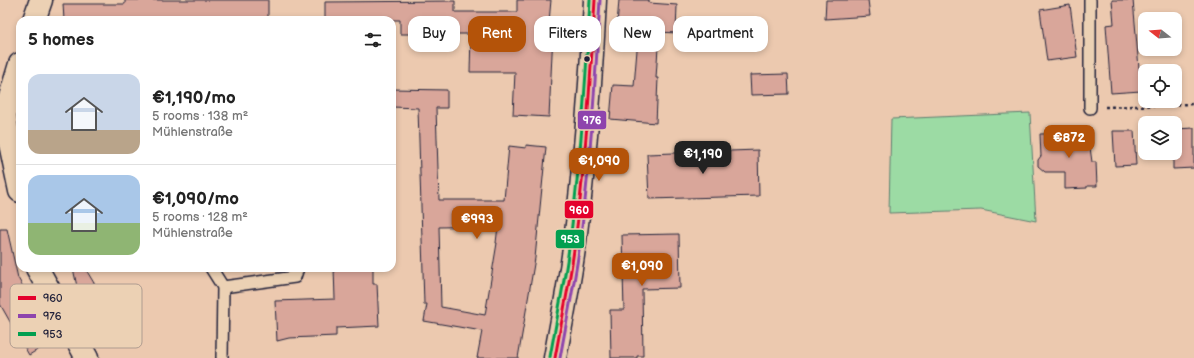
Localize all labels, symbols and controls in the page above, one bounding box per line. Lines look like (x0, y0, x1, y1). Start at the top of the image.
north arrow (1138, 12, 1182, 56)
map controls (1138, 12, 1182, 160)
chip: Buy (408, 16, 460, 52)
chip: Rent (468, 16, 526, 52)
chip: Filters (534, 16, 601, 52)
chip: New (609, 16, 665, 52)
chip: Apartment (673, 16, 768, 52)
icon: filters (362, 29, 384, 51)
text: 5 homes (28, 30, 94, 50)
unlabelled marker (582, 54, 592, 64)
button: locate (1138, 64, 1182, 108)
text: €1,190/mo (152, 88, 236, 108)
icon: home (60, 90, 108, 138)
text: 5 rooms · 138 m² (152, 108, 248, 124)
line badge: 976 (577, 110, 607, 130)
text: 976 (582, 114, 602, 127)
button: layers (1138, 116, 1182, 160)
text: Mühlenstraße (152, 124, 233, 140)
pin: €872 (1045, 125, 1093, 159)
text: €872 (1053, 130, 1085, 146)
pin: €1,190 (670, 141, 736, 175)
text: €1,190 (683, 146, 723, 162)
pin: €1,090 (566, 148, 632, 182)
text: €1,090 (578, 153, 620, 169)
text: €1,090/mo (152, 189, 239, 209)
icon: home (60, 191, 108, 239)
line badge: 960 (564, 200, 594, 219)
text: 960 (569, 204, 589, 217)
pin: €993 (453, 206, 501, 240)
text: 5 rooms · 128 m² (152, 209, 248, 225)
text: €993 (461, 211, 493, 227)
text: Mühlenstraße (152, 225, 233, 241)
line badge: 953 (555, 229, 585, 249)
text: 953 (560, 233, 580, 246)
pin: €1,090 (609, 253, 675, 287)
text: €1,090 (621, 258, 663, 274)
legend (10, 284, 142, 348)
text: 960 (43, 292, 63, 305)
text: 976 (43, 310, 62, 323)
text: 953 (43, 328, 63, 341)

